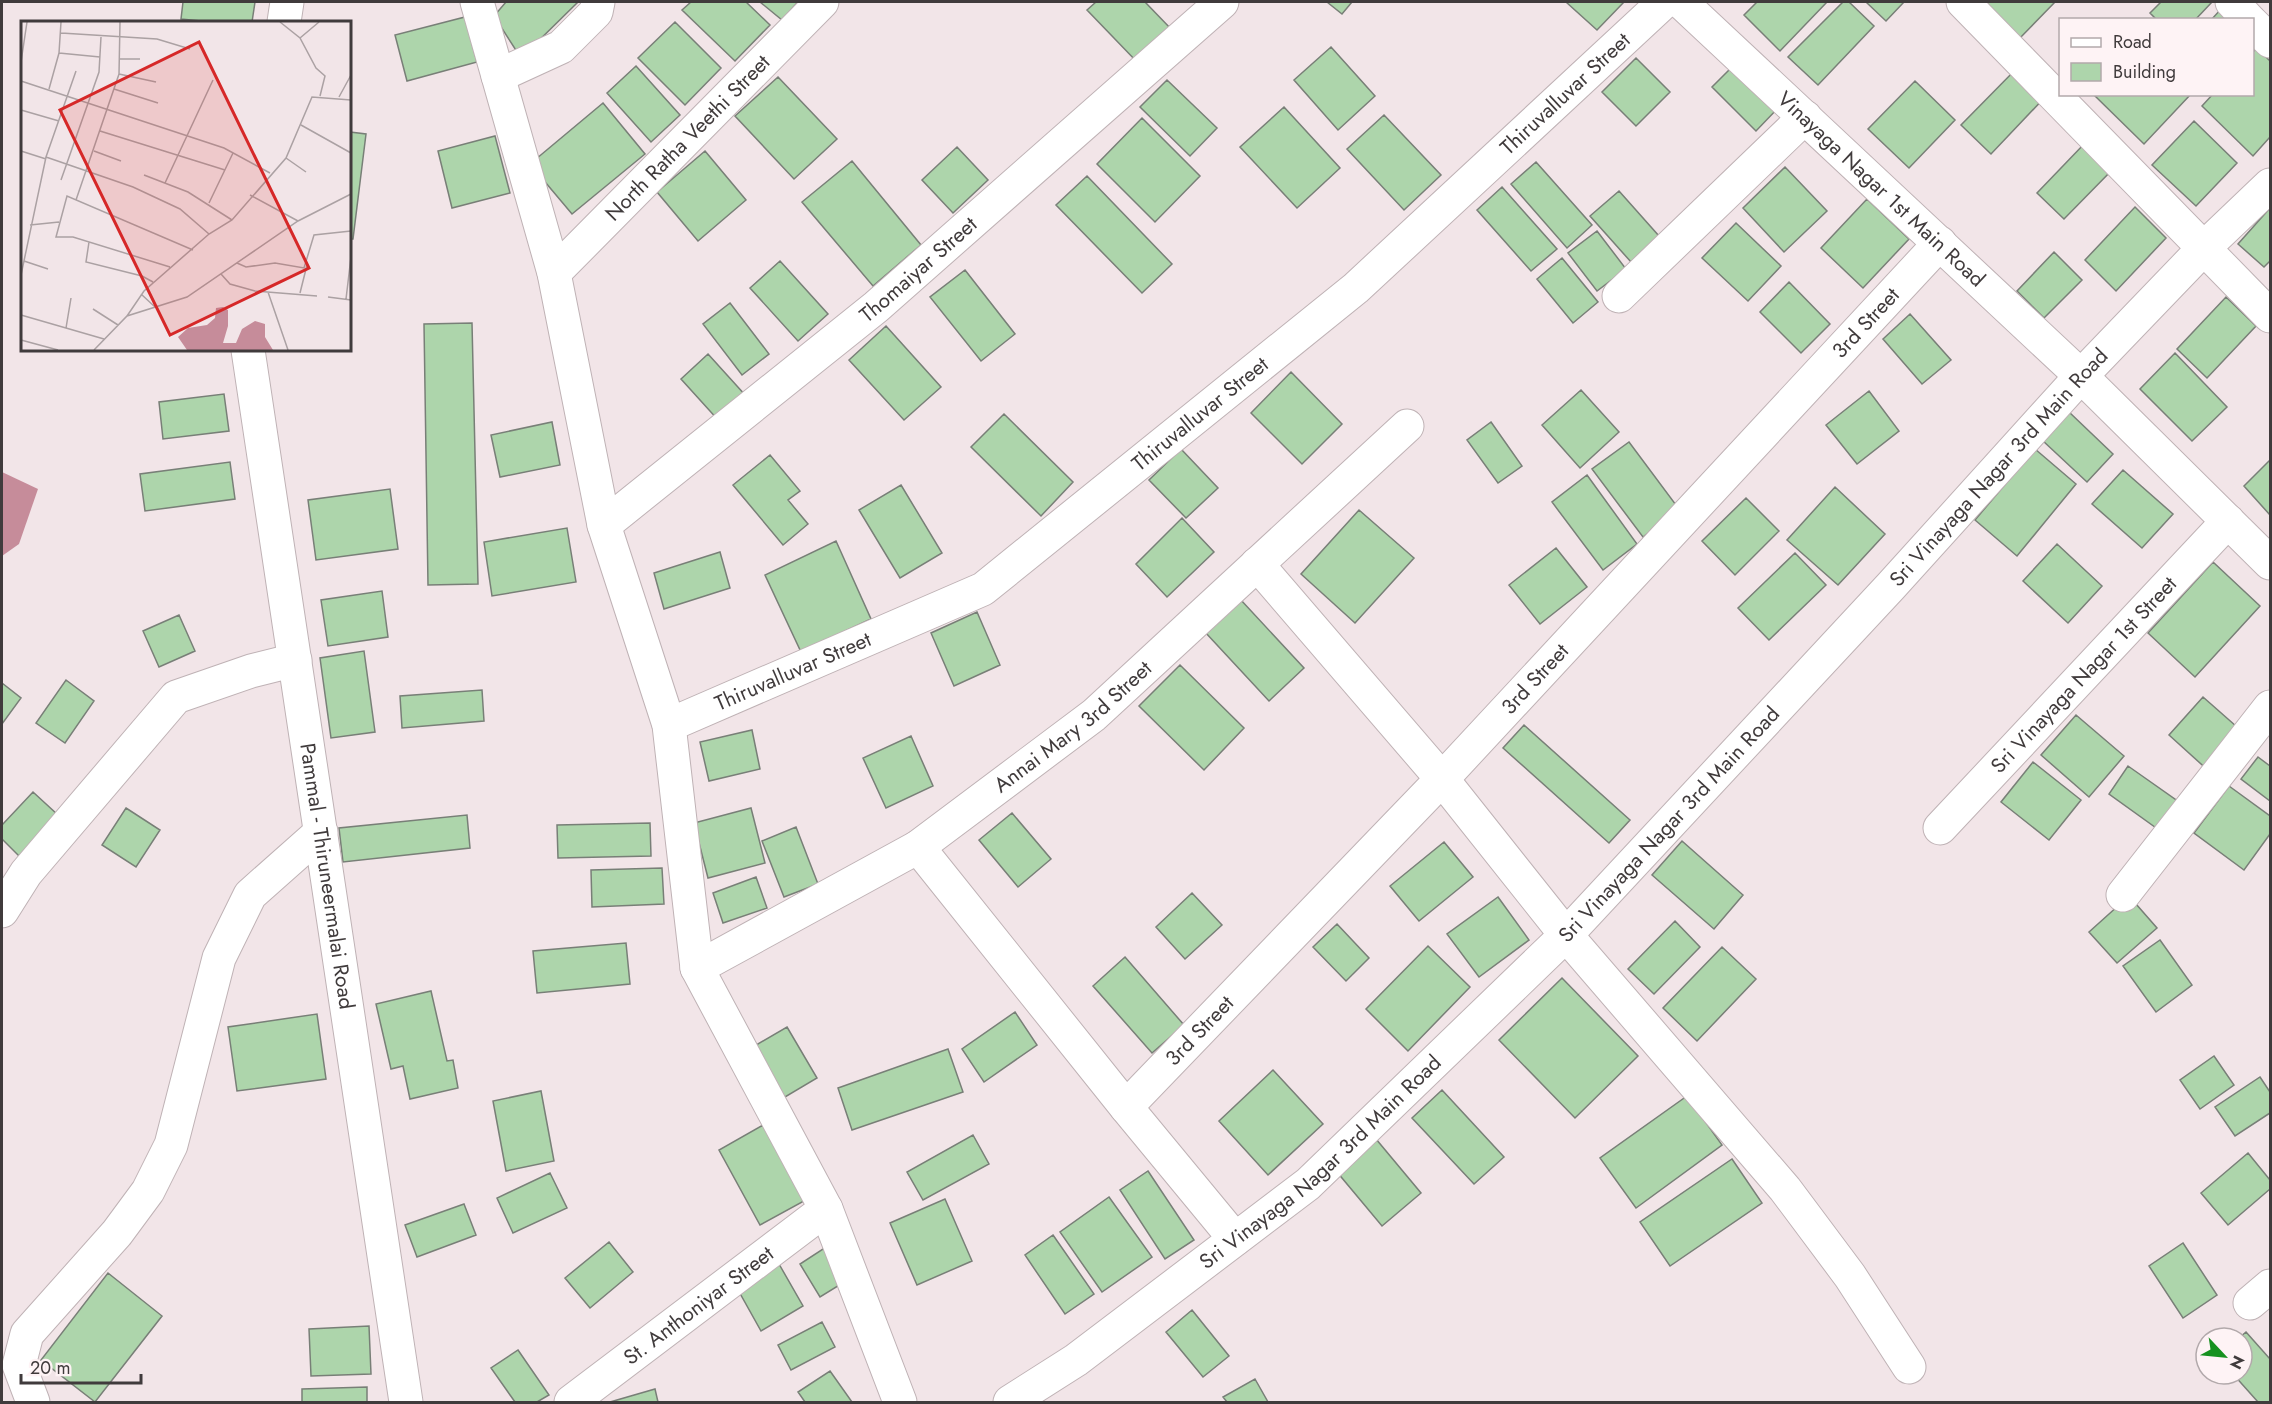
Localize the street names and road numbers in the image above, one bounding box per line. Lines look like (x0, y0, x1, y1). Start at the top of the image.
street label: Thiruvalluvar Street (1494, 26, 1637, 162)
street label: North Ratha Veethi Street (598, 48, 777, 228)
street label: Vinayaga Nagar 1st Main Road (1771, 84, 1992, 294)
street label: Thomaiyar Street (853, 210, 983, 329)
street label: 3rd Street (1825, 281, 1906, 365)
street label: Sri Vinayaga Nagar 3rd Main Road (1882, 342, 2115, 593)
street label: Thiruvalluvar Street (1125, 350, 1275, 478)
street label: Sri Vinayaga Nagar 1st Street (1984, 570, 2184, 780)
street label: Thiruvalluvar Street (710, 624, 876, 718)
street label: 3rd Street (1494, 637, 1576, 721)
street label: Annai Mary 3rd Street (988, 654, 1158, 800)
street label: Sri Vinayaga Nagar 3rd Main Road (1551, 700, 1786, 949)
street label: Pammal - Thiruneermalai Road (292, 741, 362, 1011)
street label: 3rd Street (1159, 989, 1241, 1072)
street label: Sri Vinayaga Nagar 3rd Main Road (1193, 1048, 1448, 1276)
street label: St. Anthoniyar Street (617, 1239, 780, 1372)

